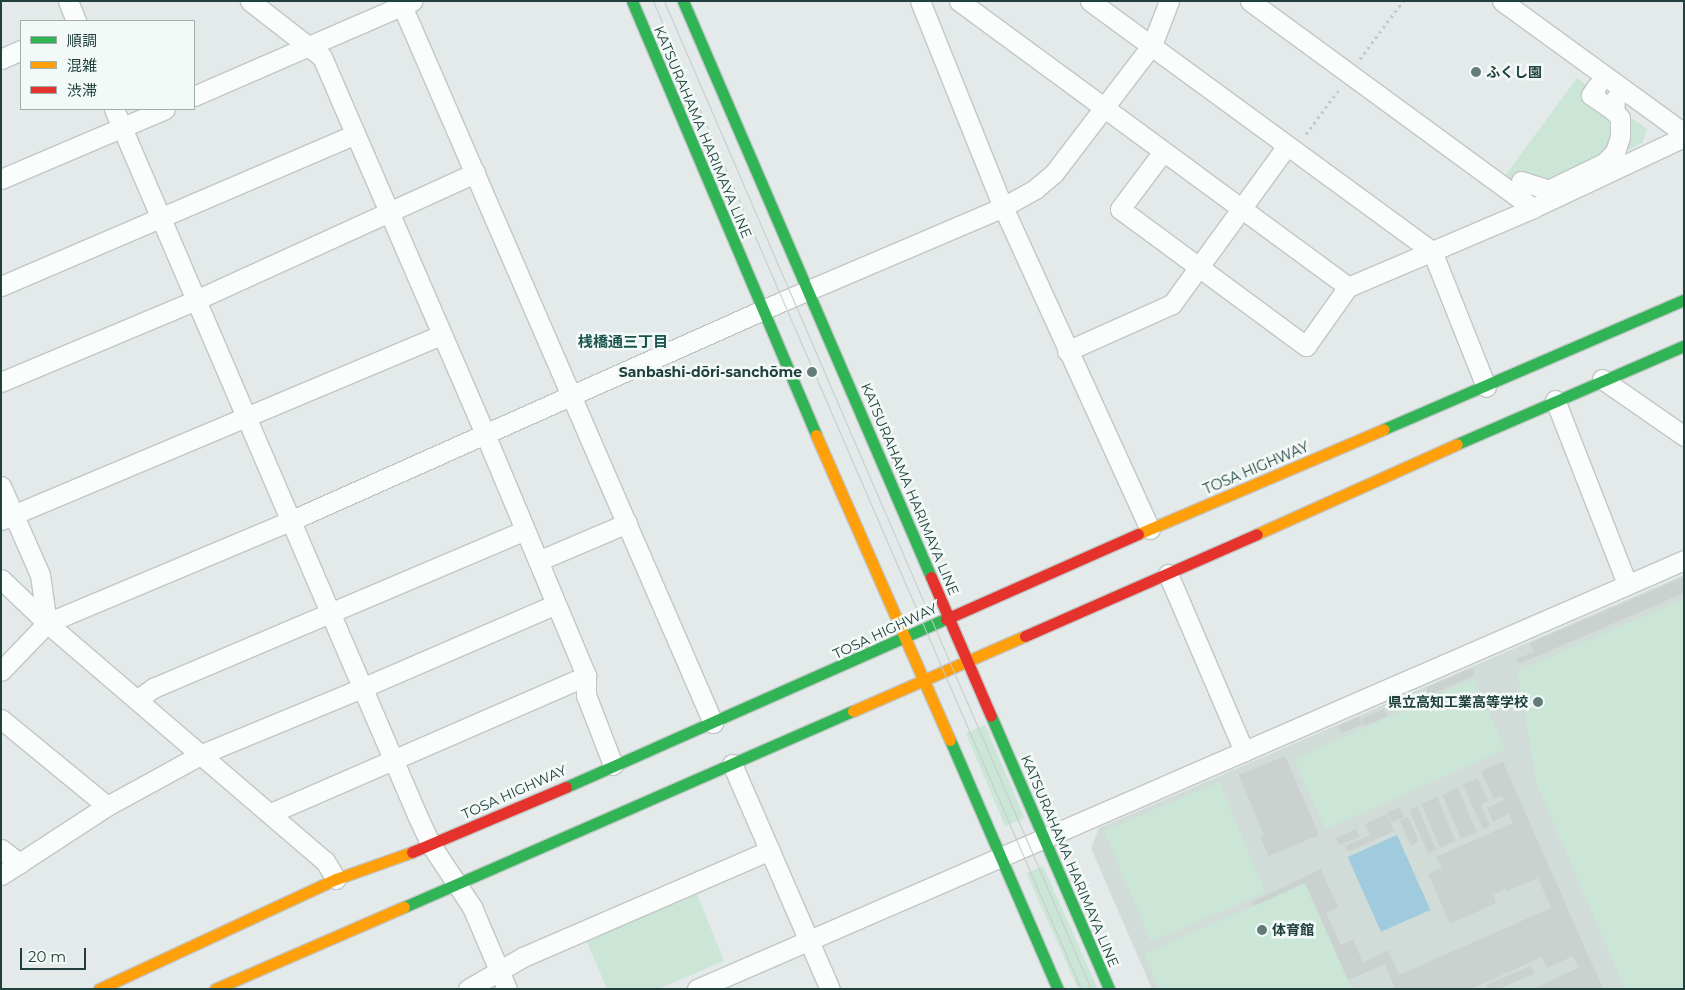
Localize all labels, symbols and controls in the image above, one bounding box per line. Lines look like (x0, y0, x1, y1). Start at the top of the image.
legend (20, 20, 195, 110)
street label: KATSURAHAMA HARIMAYA LINE (651, 23, 755, 241)
text: 順調 (67, 31, 97, 50)
text: 混雑 (67, 56, 97, 75)
place label: ふくし園 (1486, 64, 1542, 80)
marker: ふくし園 (1470, 66, 1482, 78)
text: 渋滞 (67, 81, 97, 100)
district label: 桟橋通三丁目 (578, 333, 668, 351)
place label: Sanbashi-dōri-sanchōme (619, 364, 802, 380)
marker: Sanbashi-dōri-sanchōme (806, 366, 818, 378)
street label: KATSURAHAMA HARIMAYA LINE (858, 380, 962, 598)
street label: TOSA HIGHWAY (1201, 438, 1311, 498)
street label: TOSA HIGHWAY (830, 600, 940, 662)
place label: 県立高知工業高等学校 (1388, 694, 1528, 710)
marker: 県立高知工業高等学校 (1532, 696, 1544, 708)
street label: KATSURAHAMA HARIMAYA LINE (1018, 752, 1122, 970)
street label: TOSA HIGHWAY (459, 761, 569, 823)
place label: 体育館 (1272, 922, 1314, 938)
marker: 体育館 (1256, 924, 1268, 936)
scale bar (22, 938, 89, 970)
text: 20 m (28, 947, 66, 966)

